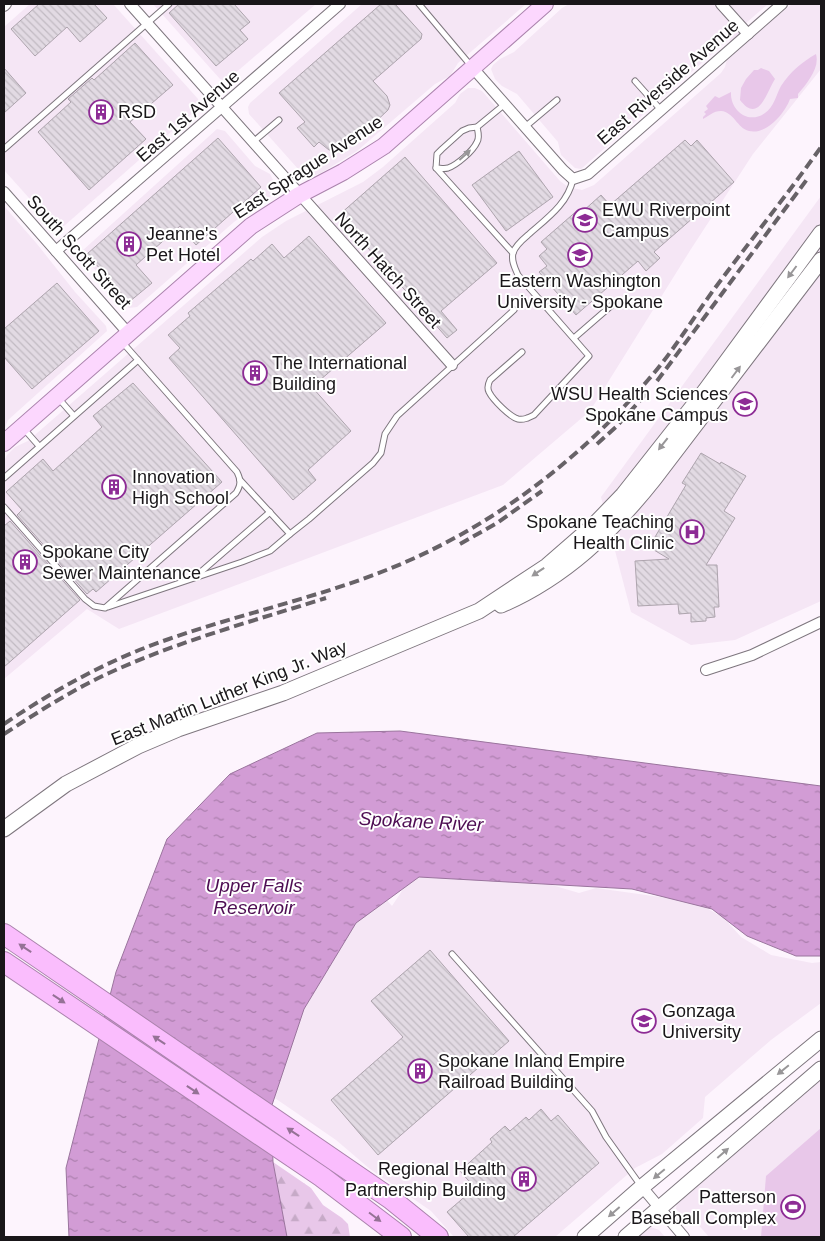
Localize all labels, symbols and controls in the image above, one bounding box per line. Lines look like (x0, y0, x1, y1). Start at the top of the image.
street label: East Riverside Avenue (593, 15, 743, 149)
street label: East 1st Avenue (132, 66, 244, 166)
building icon: RSD (88, 99, 114, 125)
place label: RSD (118, 102, 156, 122)
street label: East Sprague Avenue (230, 111, 386, 223)
one-way arrow (459, 149, 471, 161)
street label: South Scott Street (23, 191, 135, 313)
place label: EWU Riverpoint Campus (602, 200, 730, 241)
school or university icon: EWU Riverpoint Campus (572, 207, 598, 233)
street label: North Hatch Street (331, 208, 445, 332)
place label: Jeanne's Pet Hotel (146, 224, 220, 265)
building icon: Jeanne's Pet Hotel (116, 231, 142, 257)
school or university icon: Eastern Washington University - Spokane (567, 242, 593, 268)
one-way arrow (787, 265, 797, 279)
place label: Eastern Washington University - Spokane (497, 271, 663, 312)
place label: The International Building (272, 353, 407, 394)
building icon: The International Building (242, 360, 268, 386)
one-way arrow (731, 365, 741, 379)
place label: WSU Health Sciences Spokane Campus (551, 384, 728, 425)
school or university icon: WSU Health Sciences Spokane Campus (732, 391, 758, 417)
one-way arrow (657, 437, 668, 450)
place label: Innovation High School (132, 467, 229, 508)
building icon: Innovation High School (101, 474, 127, 500)
place label: Spokane Teaching Health Clinic (526, 512, 674, 553)
hospital icon: Spokane Teaching Health Clinic (679, 519, 705, 545)
place label: Spokane City Sewer Maintenance (42, 542, 201, 583)
building icon: Spokane City Sewer Maintenance (12, 549, 38, 575)
one-way arrow (531, 567, 544, 577)
street label: East Martin Luther King Jr. Way (108, 636, 350, 750)
water label: Spokane River (358, 808, 484, 835)
water label: Upper Falls Reservoir (205, 875, 303, 918)
one-way arrow (18, 943, 32, 953)
one-way arrow (52, 994, 65, 1004)
place label: Gonzaga University (662, 1001, 741, 1042)
school or university icon: Gonzaga University (631, 1008, 657, 1034)
one-way arrow (152, 1035, 166, 1045)
place label: Spokane Inland Empire Railroad Building (438, 1051, 625, 1092)
building icon: Spokane Inland Empire Railroad Building (407, 1058, 433, 1084)
one-way arrow (777, 1064, 790, 1075)
one-way arrow (186, 1085, 200, 1095)
one-way arrow (286, 1127, 300, 1137)
one-way arrow (716, 1148, 729, 1159)
place label: Regional Health Partnership Building (345, 1159, 506, 1200)
building icon: Regional Health Partnership Building (511, 1166, 537, 1192)
one-way arrow (652, 1168, 665, 1179)
place label: Patterson Baseball Complex (631, 1187, 776, 1228)
sports icon: Patterson Baseball Complex (780, 1194, 806, 1220)
one-way arrow (607, 1207, 620, 1218)
one-way arrow (368, 1212, 382, 1222)

